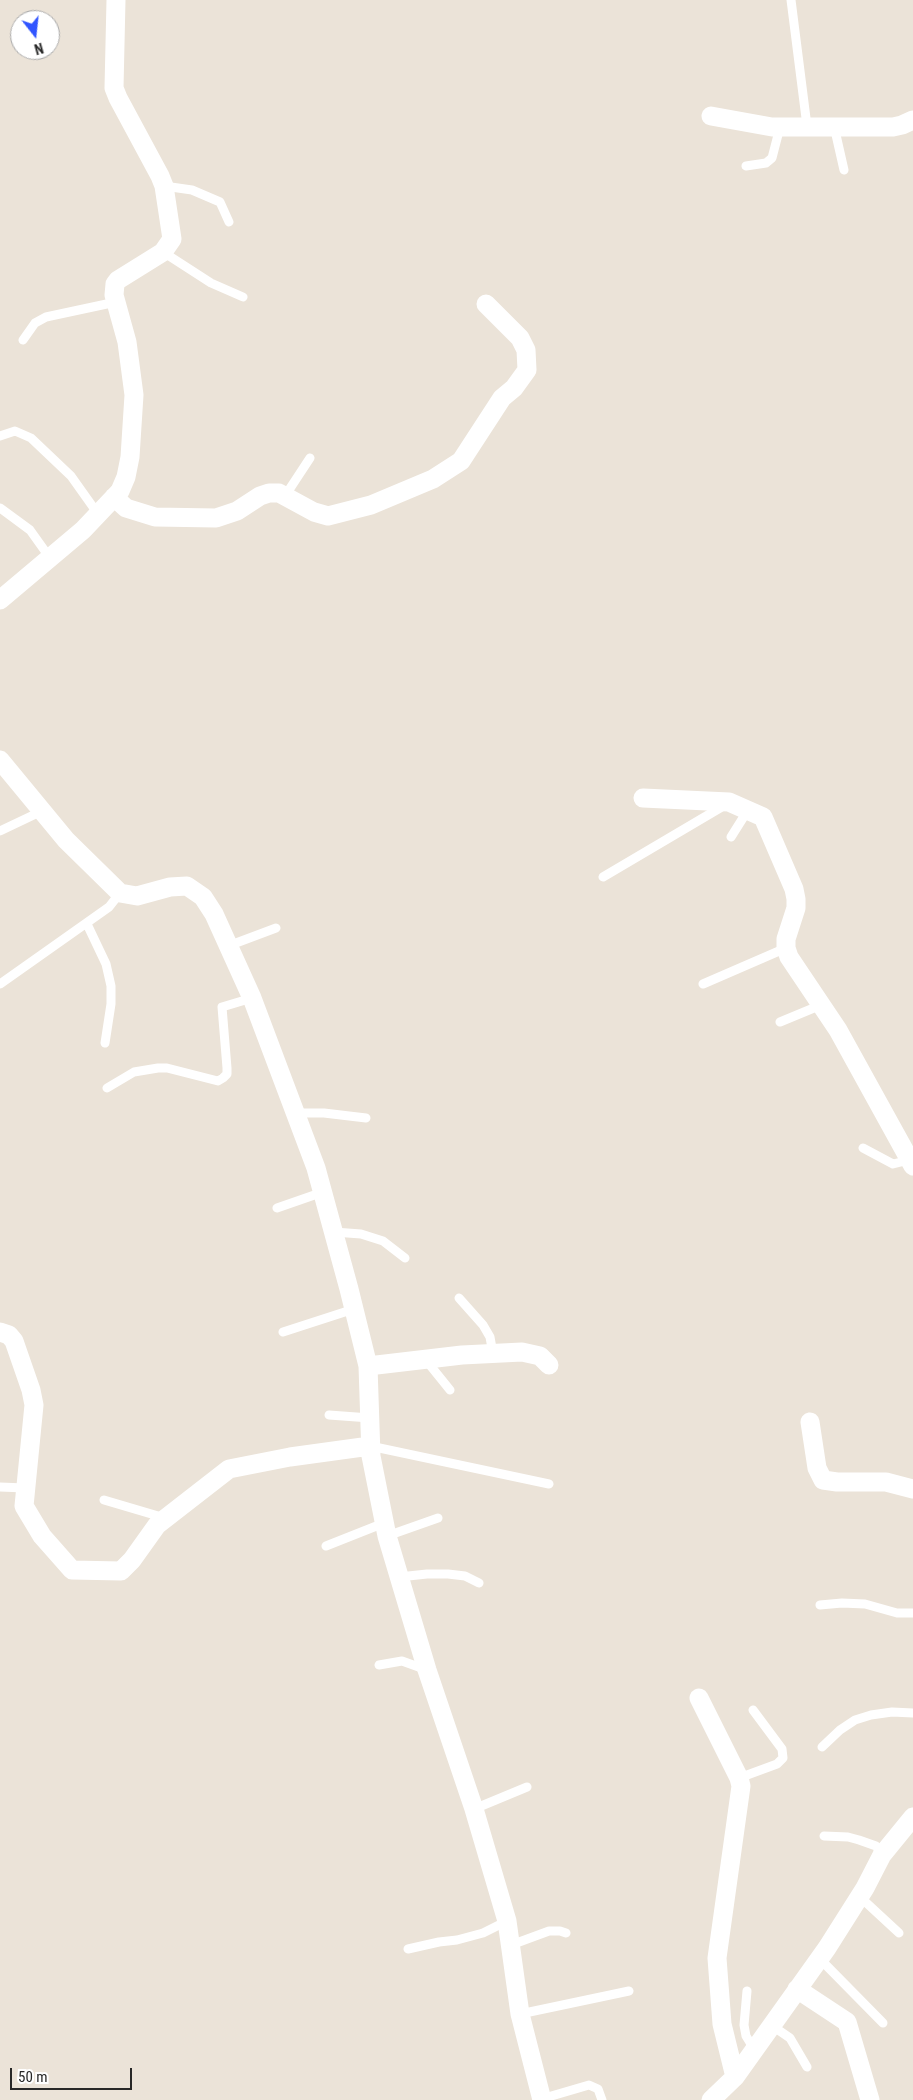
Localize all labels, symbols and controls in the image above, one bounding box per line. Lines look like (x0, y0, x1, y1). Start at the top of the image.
north arrow (10, 10, 60, 60)
text: N (33, 40, 45, 57)
scale bar (12, 2058, 135, 2090)
text: 50 m (18, 2068, 48, 2086)

